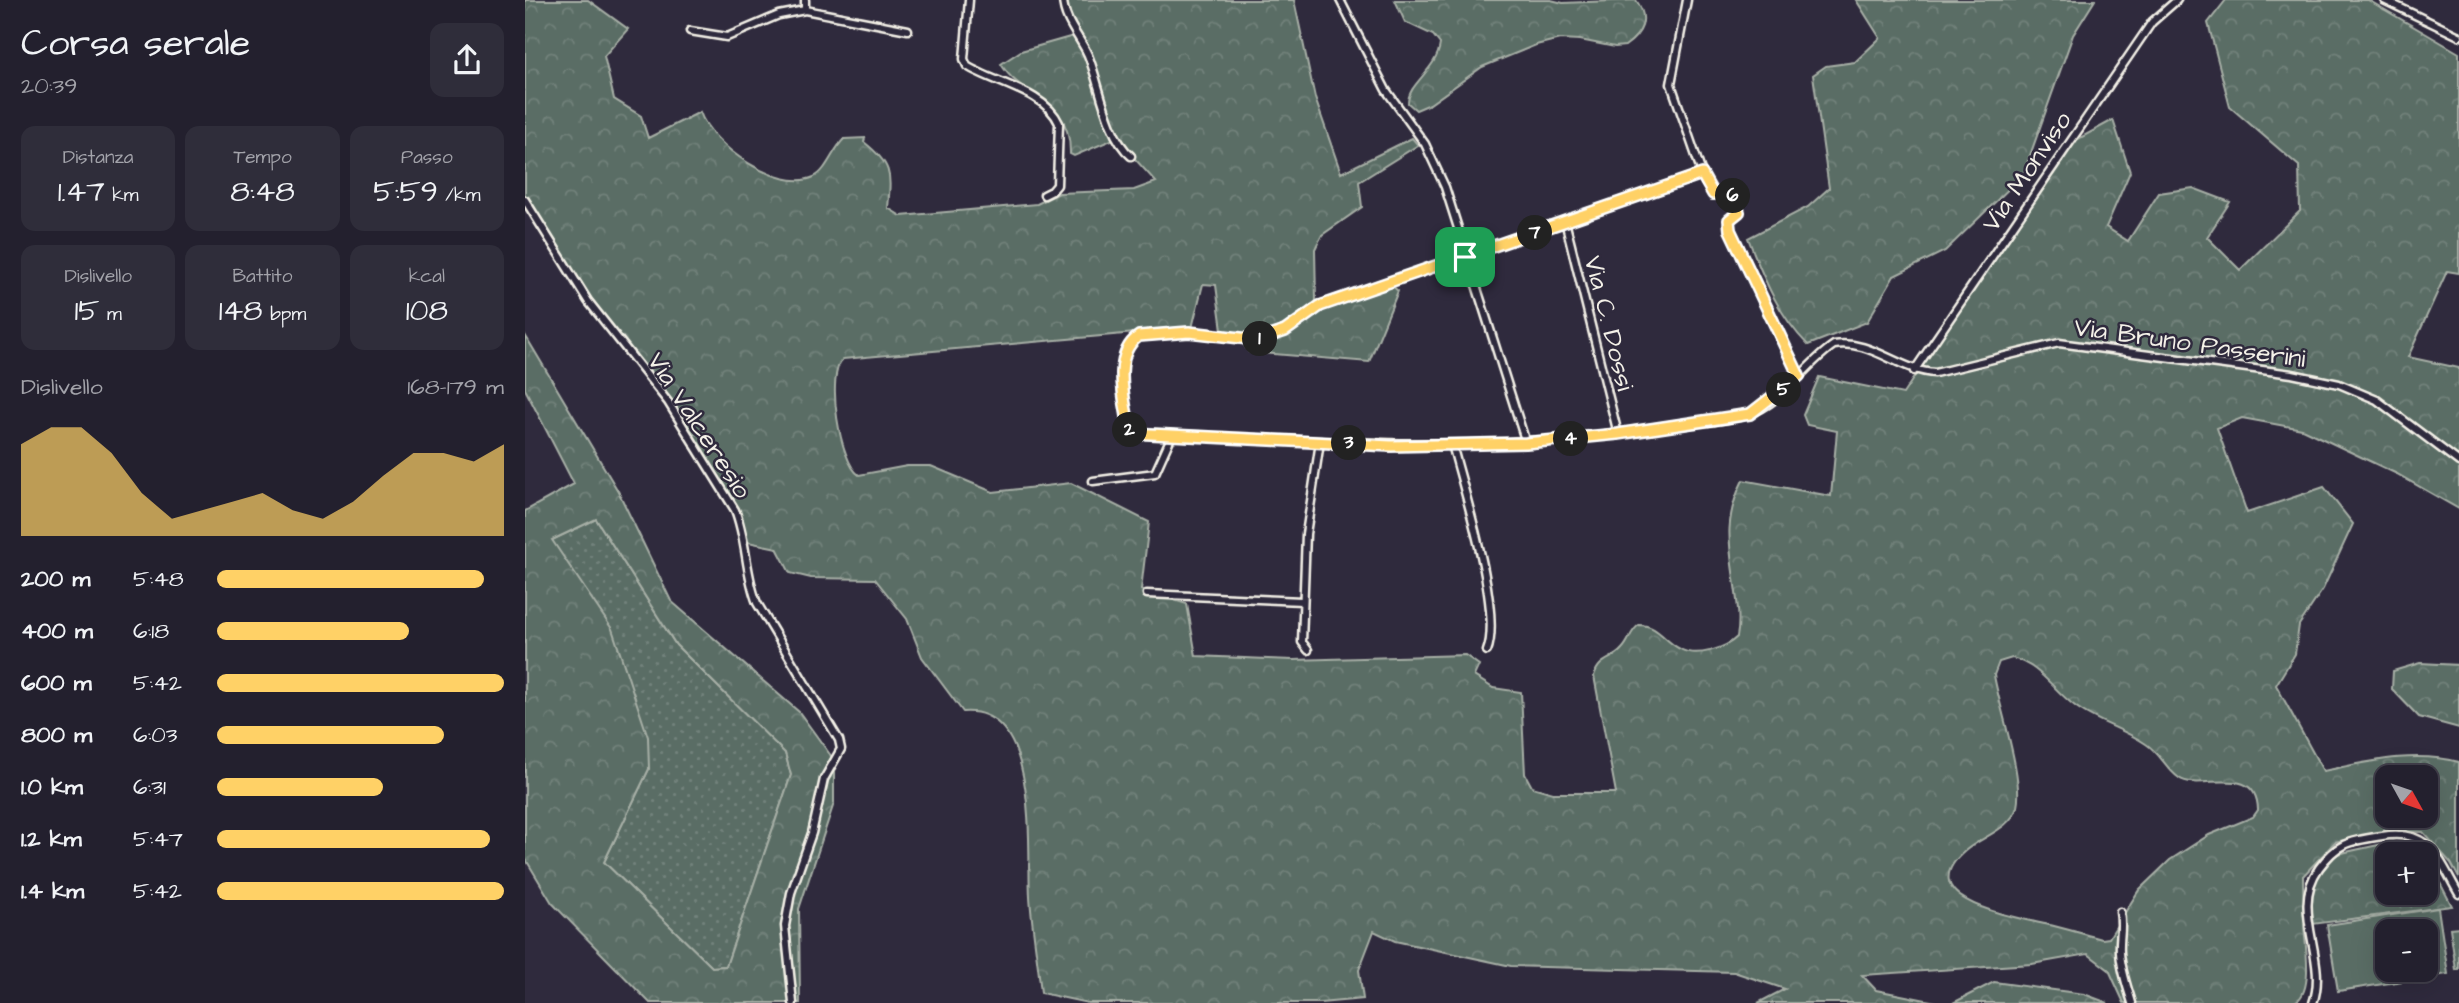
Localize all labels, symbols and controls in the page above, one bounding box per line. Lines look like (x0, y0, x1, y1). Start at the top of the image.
text: Corsa serale (21, 18, 250, 70)
button: share (430, 23, 504, 97)
text: 20:39 (21, 70, 77, 102)
street label: Via Monviso (1973, 104, 2081, 239)
text: Distanza (63, 144, 133, 171)
text: Tempo (233, 144, 292, 171)
text: Passo (401, 144, 453, 171)
text: 1.47 (58, 171, 105, 213)
text: 8:48 (230, 171, 295, 213)
text: 5:59 (373, 171, 438, 213)
pin: 6 (1715, 178, 1751, 214)
text: km (105, 182, 139, 209)
text: /km (438, 182, 480, 209)
text: 6 (1727, 182, 1738, 209)
pin: 7 (1517, 216, 1553, 250)
text: 7 (1529, 219, 1540, 246)
pin (1435, 227, 1495, 287)
icon: arrive (1446, 238, 1484, 276)
street label: Via C. Dossi (1575, 252, 1643, 395)
text: Dislivello (64, 263, 132, 290)
text: Battito (233, 263, 292, 290)
text: kcal (409, 263, 445, 290)
text: 15 (74, 290, 100, 332)
text: 148 (219, 290, 263, 332)
text: 108 (406, 290, 448, 332)
text: m (100, 301, 122, 328)
text: bpm (263, 301, 306, 328)
street label: Via Bruno Passerini (2072, 309, 2308, 377)
pin: 1 (1243, 322, 1277, 356)
text: 1 (1258, 325, 1261, 352)
street label: Via Valceresio (638, 345, 760, 506)
text: Dislivello (21, 371, 103, 403)
text: 168–179 m (407, 371, 504, 403)
pin: 5 (1767, 372, 1801, 408)
text: 5 (1777, 376, 1790, 403)
pin: 2 (1113, 412, 1147, 448)
text: 2 (1124, 416, 1135, 443)
pin: 4 (1553, 422, 1589, 457)
text: 4 (1564, 425, 1577, 452)
pin: 3 (1331, 426, 1367, 460)
text: 3 (1344, 429, 1353, 456)
text: 200 m (21, 563, 90, 595)
text: 5:48 (133, 563, 184, 595)
text: 400 m (21, 615, 93, 647)
text: 6:18 (133, 615, 169, 647)
text: 600 m (21, 667, 92, 699)
text: 5:42 (133, 667, 182, 699)
text: 800 m (21, 719, 92, 751)
text: 6:03 (133, 719, 177, 751)
north arrow (2375, 765, 2438, 828)
map controls (2375, 765, 2438, 982)
text: 1.0 km (21, 771, 83, 803)
text: 6:31 (133, 771, 166, 803)
text: 1.2 km (21, 823, 82, 855)
text: 5:47 (133, 823, 183, 855)
button: + (2375, 842, 2438, 905)
text: 1.4 km (21, 875, 84, 907)
text: 5:42 (133, 875, 182, 907)
button: − (2375, 919, 2438, 982)

